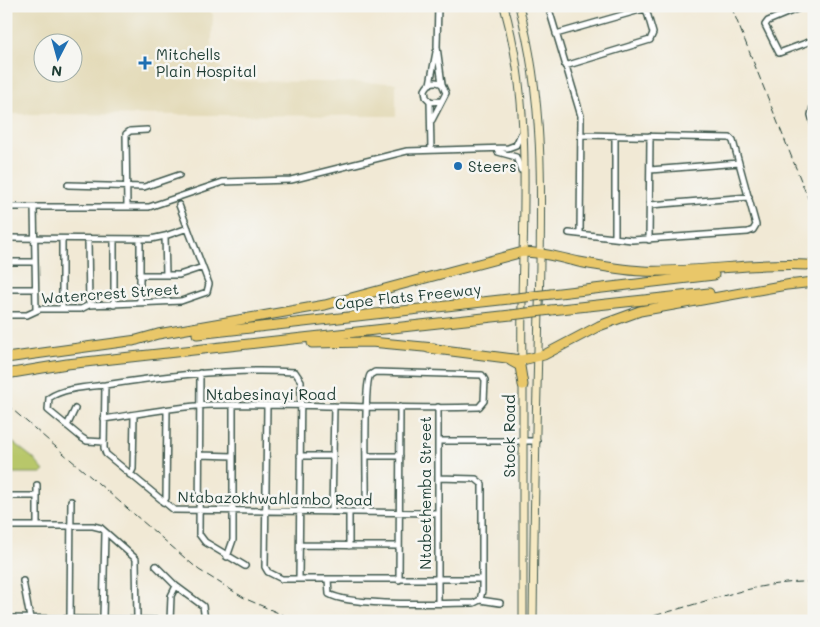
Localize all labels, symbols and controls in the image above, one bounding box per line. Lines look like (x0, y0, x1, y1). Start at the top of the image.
north arrow (32, 32, 82, 82)
place label: Mitchells Plain Hospital (156, 44, 256, 81)
marker: Mitchells Plain Hospital (138, 56, 152, 70)
text: N (50, 61, 63, 81)
place label: Steers (468, 156, 516, 176)
marker: Steers (452, 160, 464, 172)
street label: Watercrest Street (40, 278, 180, 308)
street label: Cape Flats Freeway (334, 278, 482, 314)
street label: Ntabesinayi Road (206, 384, 336, 404)
street label: Stock Road (499, 395, 519, 477)
street label: Ntabethemba Street (415, 416, 435, 570)
street label: Ntabazokhwahlambo Road (177, 486, 373, 510)

